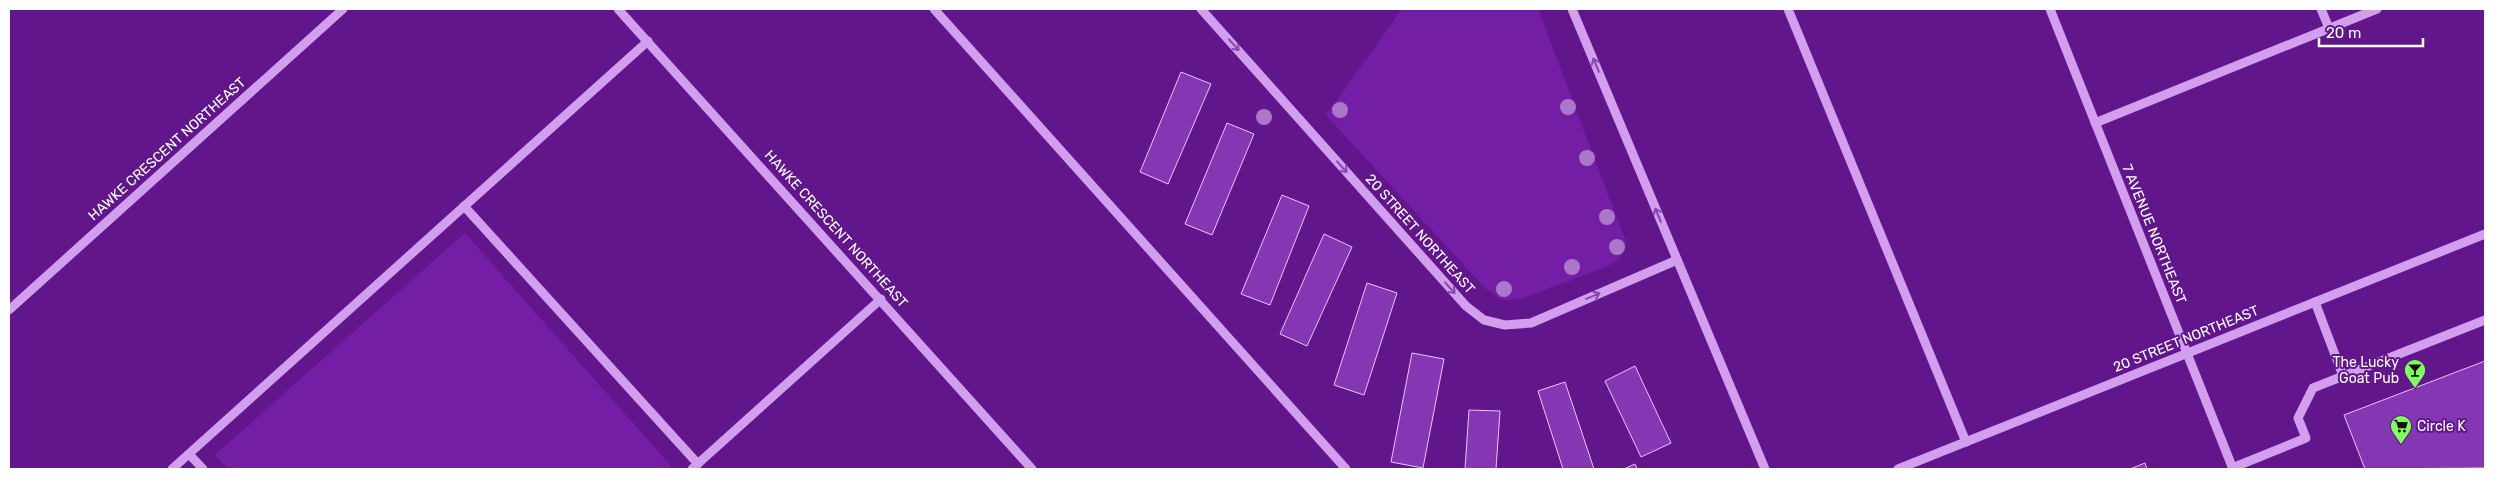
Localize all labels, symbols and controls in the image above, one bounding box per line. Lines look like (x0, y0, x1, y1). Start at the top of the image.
scale bar (2319, 15, 2423, 47)
text: 20 m (2326, 24, 2361, 42)
one-way arrow (1228, 39, 1240, 52)
one-way arrow (1590, 58, 1600, 73)
street label: HAWKE CRESCENT NORTHEAST (85, 74, 249, 224)
street label: HAWKE CRESCENT NORTHEAST (761, 147, 911, 311)
one-way arrow (1336, 160, 1348, 173)
street label: 7 AVENUE NORTHEAST (2118, 162, 2190, 306)
street label: 20 STREET NORTHEAST (1362, 171, 1478, 297)
one-way arrow (1653, 208, 1663, 223)
one-way arrow (1444, 282, 1456, 295)
one-way arrow (1585, 291, 1600, 300)
street label: 20 STREET NORTHEAST (2111, 302, 2261, 376)
place label: The Lucky Goat Pub (2333, 354, 2399, 387)
bar icon: The Lucky Goat Pub (2403, 358, 2427, 389)
supermarket icon: Circle K (2389, 414, 2413, 445)
place label: Circle K (2417, 418, 2466, 435)

